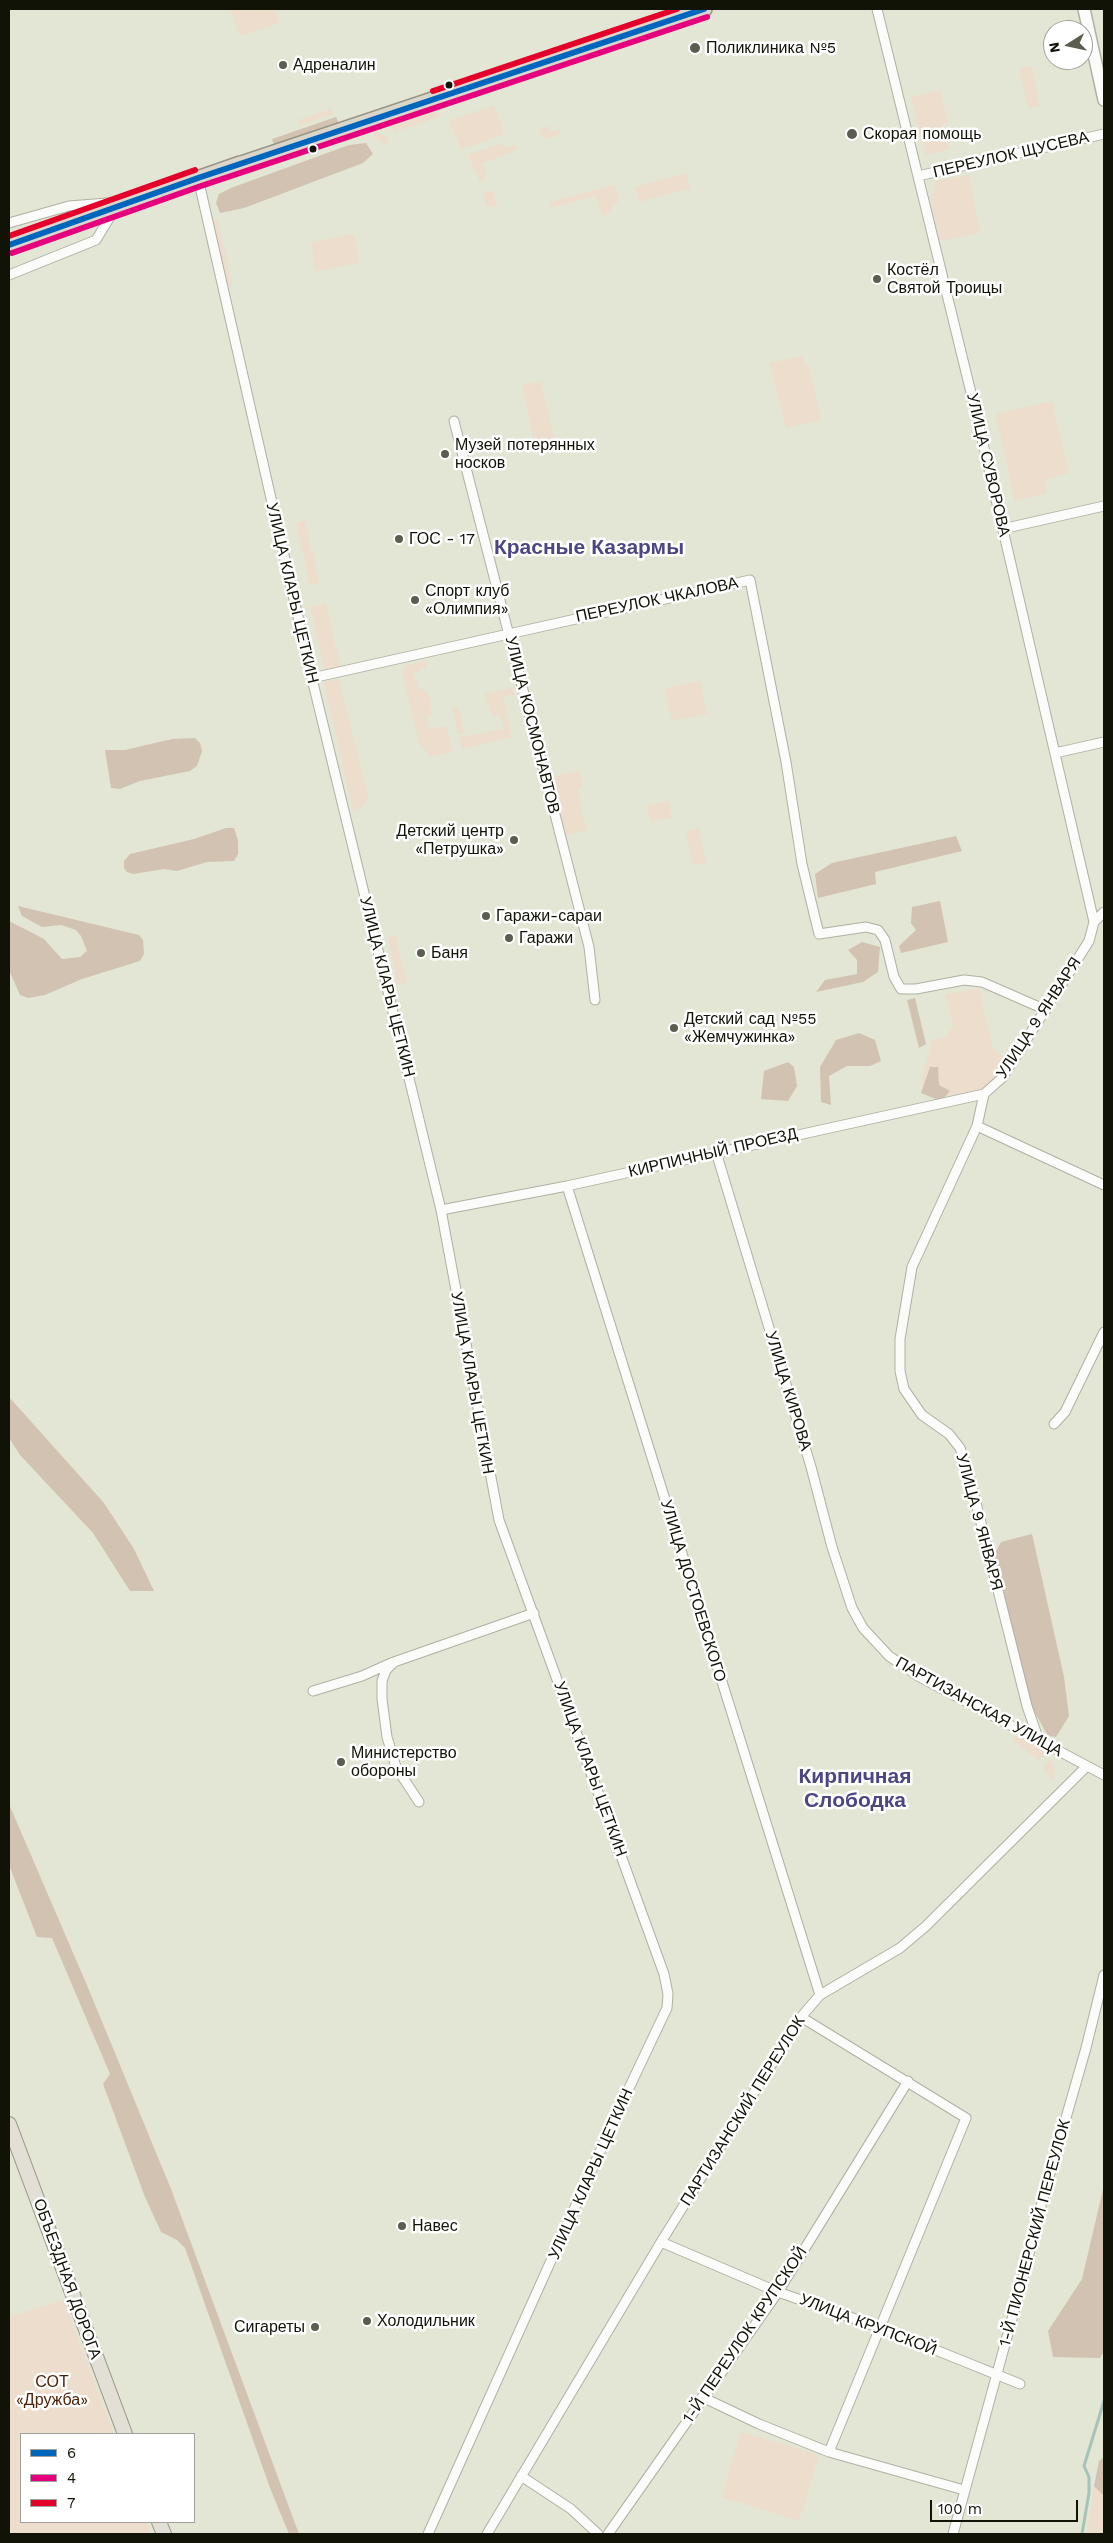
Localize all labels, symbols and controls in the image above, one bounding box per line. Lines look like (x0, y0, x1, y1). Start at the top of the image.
north arrow (1043, 20, 1093, 70)
place label: Поликлиника №5 (706, 38, 836, 58)
marker: Поликлиника №5 (688, 41, 702, 55)
text: N (1045, 41, 1063, 54)
place label: Адреналин (293, 55, 376, 75)
marker: Адреналин (277, 59, 289, 71)
unlabelled marker (444, 80, 454, 90)
place label: Скорая помощь (863, 124, 982, 144)
marker: Скорая помощь (845, 127, 859, 141)
street label: ПЕРЕУЛОК ЩУСЕВА (931, 128, 1091, 182)
unlabelled marker (308, 144, 318, 154)
place label: Костёл Святой Троицы (887, 260, 1002, 298)
marker: Костёл Святой Троицы (871, 273, 883, 285)
street label: УЛИЦА СУВОРОВА (962, 391, 1014, 539)
place label: Музей потерянных носков (455, 435, 595, 473)
marker: Музей потерянных носков (439, 448, 451, 460)
street label: УЛИЦА КЛАРЫ ЦЕТКИН (262, 501, 322, 685)
place label: ГОС - 17 (409, 529, 475, 549)
marker: ГОС - 17 (393, 533, 405, 545)
district label: Красные Казармы (494, 535, 684, 561)
street label: ПЕРЕУЛОК ЧКАЛОВА (574, 573, 740, 627)
place label: Спорт клуб «Олимпия» (425, 581, 509, 619)
marker: Спорт клуб «Олимпия» (409, 594, 421, 606)
street label: УЛИЦА КОСМОНАВТОВ (501, 634, 563, 816)
place label: Детский центр «Петрушка» (396, 821, 504, 859)
marker: Детский центр «Петрушка» (508, 834, 520, 846)
street label: УЛИЦА КЛАРЫ ЦЕТКИН (355, 895, 419, 1079)
place label: Гаражи-сараи (496, 906, 602, 926)
marker: Гаражи-сараи (480, 910, 492, 922)
place label: Гаражи (519, 928, 573, 948)
marker: Гаражи (503, 932, 515, 944)
place label: Баня (431, 943, 468, 963)
marker: Баня (415, 947, 427, 959)
street label: УЛИЦА 9 ЯНВАРЯ (993, 954, 1085, 1082)
place label: Детский сад №55 «Жемчужинка» (684, 1009, 817, 1047)
marker: Детский сад №55 «Жемчужинка» (668, 1022, 680, 1034)
street label: КИРПИЧНЫЙ ПРОЕЗД (627, 1124, 799, 1182)
street label: УЛИЦА КЛАРЫ ЦЕТКИН (446, 1290, 498, 1476)
street label: УЛИЦА КИРОВА (761, 1329, 815, 1453)
street label: УЛИЦА 9 ЯНВАРЯ (952, 1452, 1006, 1592)
street label: УЛИЦА ДОСТОЕВСКОГО (656, 1498, 730, 1684)
street label: ПАРТИЗАНСКАЯ УЛИЦА (892, 1653, 1066, 1761)
street label: УЛИЦА КЛАРЫ ЦЕТКИН (549, 1679, 631, 1859)
place label: Министерство обороны (351, 1743, 457, 1781)
marker: Министерство обороны (335, 1756, 347, 1768)
district label: Кирпичная Слободка (799, 1764, 911, 1814)
street label: ПАРТИЗАНСКИЙ ПЕРЕУЛОК (677, 2013, 809, 2209)
street label: УЛИЦА КЛАРЫ ЦЕТКИН (545, 2086, 637, 2262)
street label: 1-Й ПИОНЕРСКИЙ ПЕРЕУЛОК (995, 2117, 1075, 2349)
street label: ОБЪЕЗДНАЯ ДОРОГА (29, 2196, 105, 2362)
place label: Навес (412, 2216, 458, 2236)
marker: Навес (396, 2220, 408, 2232)
street label: 1-Й ПЕРЕУЛОК КРУПСКОЙ (679, 2243, 811, 2427)
street label: УЛИЦА КРУПСКОЙ (797, 2290, 939, 2360)
place label: Холодильник (377, 2311, 475, 2331)
marker: Холодильник (361, 2315, 373, 2327)
place label: Сигареты (234, 2317, 305, 2337)
marker: Сигареты (309, 2321, 321, 2333)
park label: СОТ «Дружба» (16, 2372, 88, 2410)
legend (20, 2433, 195, 2523)
text: 6 (67, 2444, 76, 2462)
text: 4 (67, 2469, 76, 2487)
scale bar (933, 2490, 1080, 2522)
text: 7 (67, 2494, 75, 2512)
text: 100 m (938, 2500, 982, 2518)

